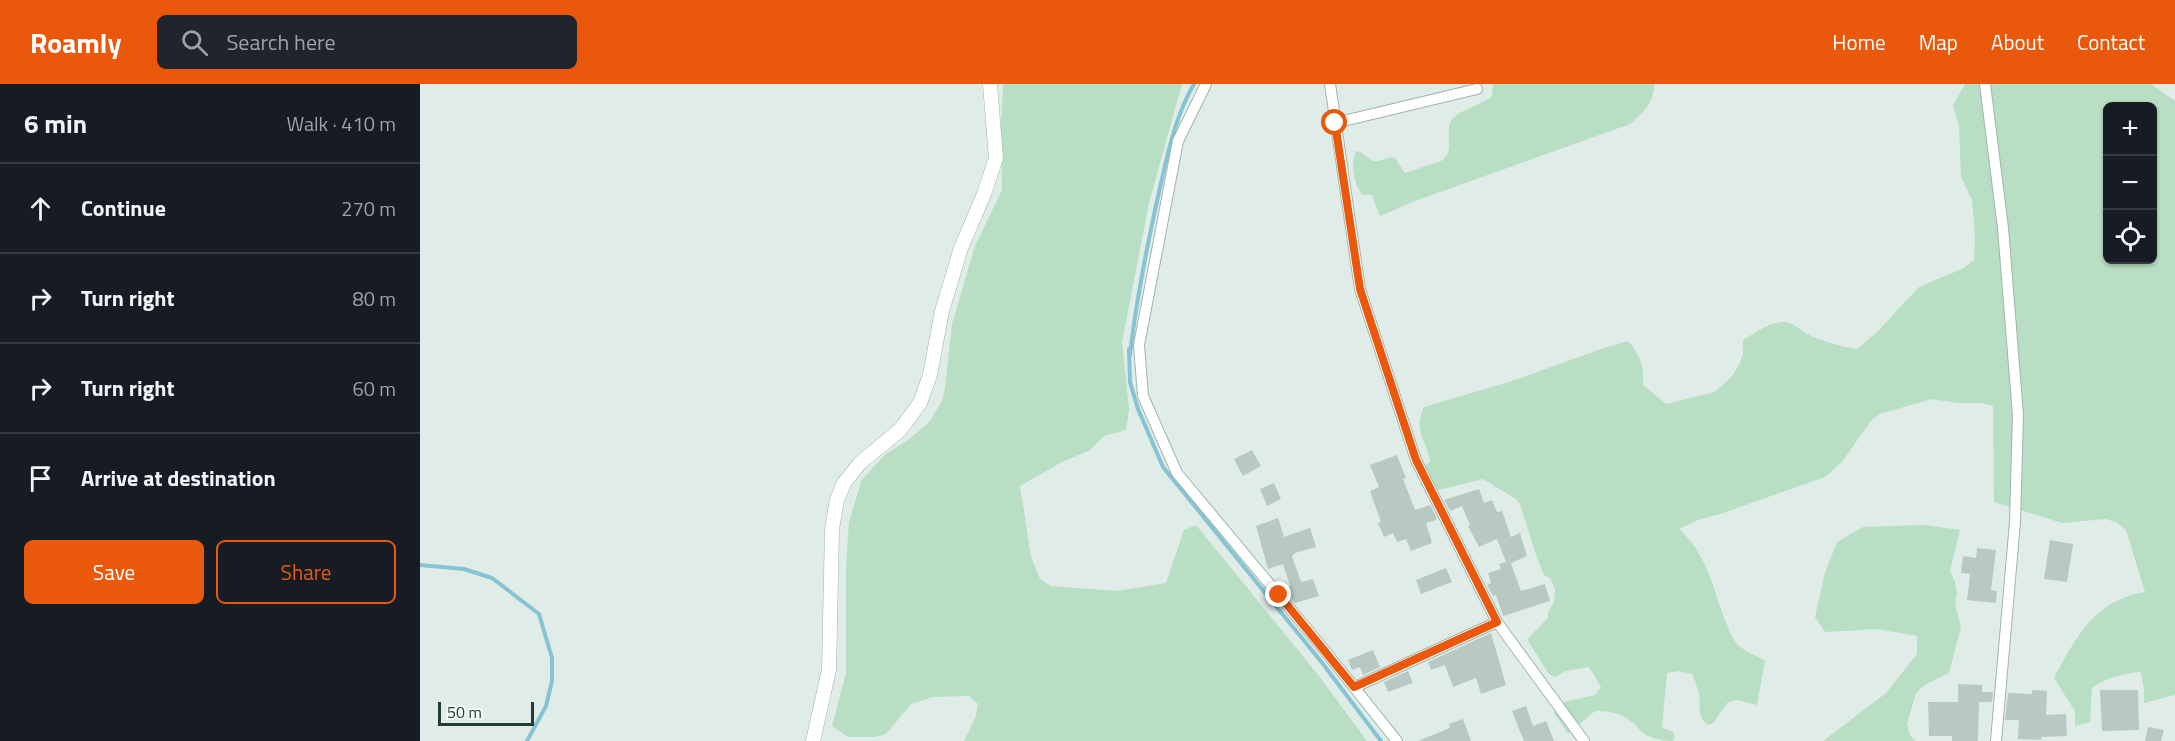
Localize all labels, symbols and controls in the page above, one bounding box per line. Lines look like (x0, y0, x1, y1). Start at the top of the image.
search box (157, 15, 577, 69)
text: Roamly (30, 21, 121, 64)
text: Search here (226, 25, 336, 59)
icon: search (178, 26, 211, 59)
text: Home (1832, 26, 1886, 58)
text: Map (1919, 26, 1958, 58)
text: About (1991, 26, 2044, 58)
text: Contact (2077, 26, 2145, 58)
map controls (2103, 102, 2157, 264)
button: + (2103, 102, 2157, 156)
text: 6 min (24, 104, 87, 143)
text: Walk · 410 m (287, 108, 396, 139)
route start (1321, 109, 1347, 135)
button: − (2103, 156, 2157, 210)
text: Continue (81, 191, 166, 225)
icon: ahead (24, 192, 57, 225)
text: 270 m (341, 193, 396, 224)
button: locate (2103, 210, 2157, 264)
text: Turn right (81, 281, 175, 315)
icon: right (24, 282, 57, 315)
text: 80 m (352, 283, 396, 314)
text: Turn right (81, 371, 175, 405)
icon: right (24, 372, 57, 405)
text: 60 m (352, 373, 396, 404)
text: Arrive at destination (81, 461, 276, 495)
icon: arrive (24, 462, 57, 495)
button: Save (24, 540, 204, 604)
button: Share (216, 540, 396, 604)
route end (1265, 581, 1291, 607)
scale bar (438, 699, 534, 726)
text: 50 m (447, 700, 482, 724)

